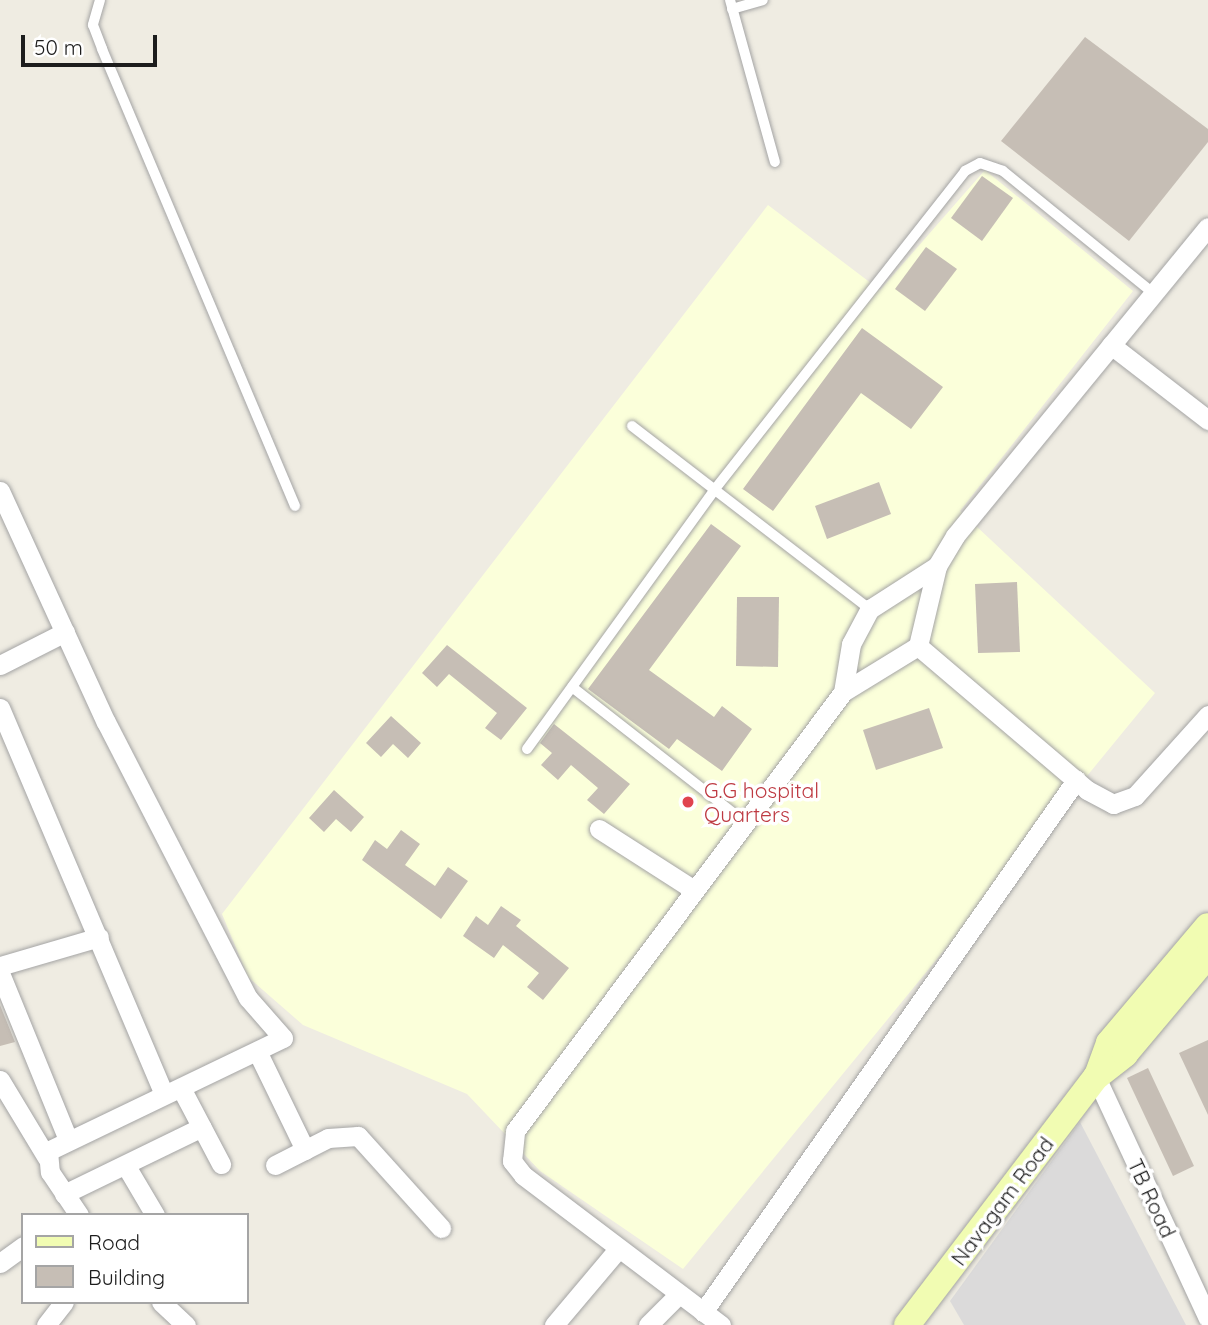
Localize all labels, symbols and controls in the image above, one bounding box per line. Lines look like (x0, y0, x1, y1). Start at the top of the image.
scale bar (24, 21, 161, 65)
text: 50 m (34, 34, 83, 60)
place label: G.G hospital Quarters (704, 777, 819, 827)
marker: G.G hospital Quarters (678, 792, 698, 812)
street label: Navagam Road (946, 1132, 1058, 1270)
street label: TB Road (1123, 1155, 1181, 1241)
legend (21, 1213, 248, 1304)
text: Road (88, 1229, 140, 1255)
text: Building (88, 1264, 165, 1290)

